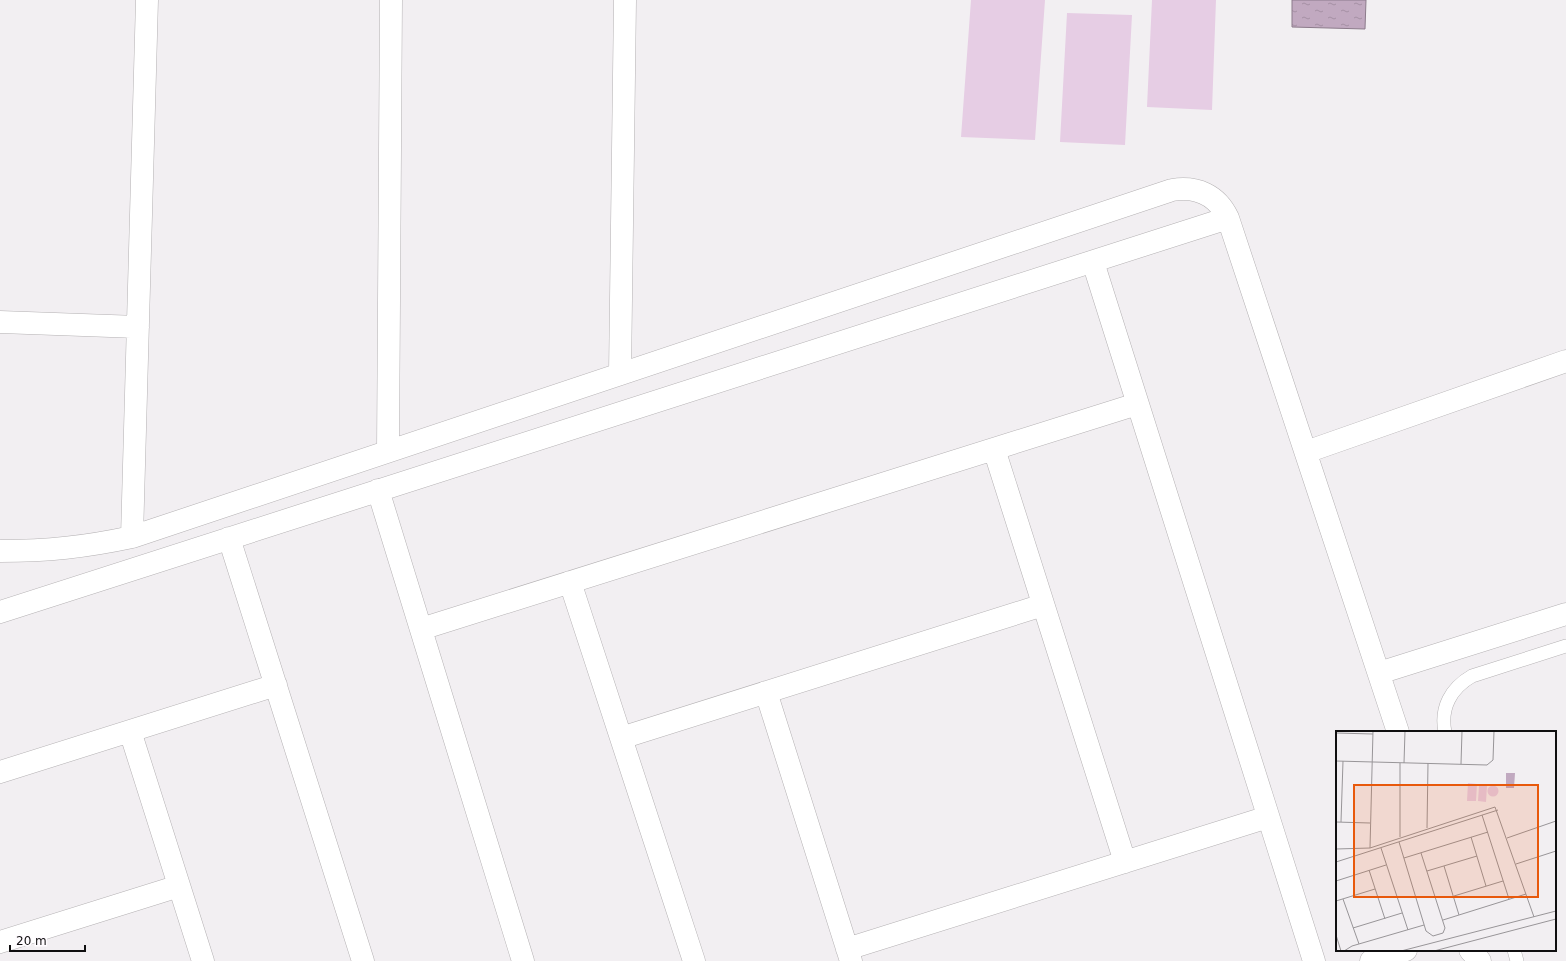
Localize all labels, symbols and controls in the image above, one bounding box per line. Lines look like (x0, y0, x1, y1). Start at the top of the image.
inset map (1336, 731, 1556, 951)
scale bar (10, 927, 85, 953)
text: 20 m (16, 934, 47, 948)

